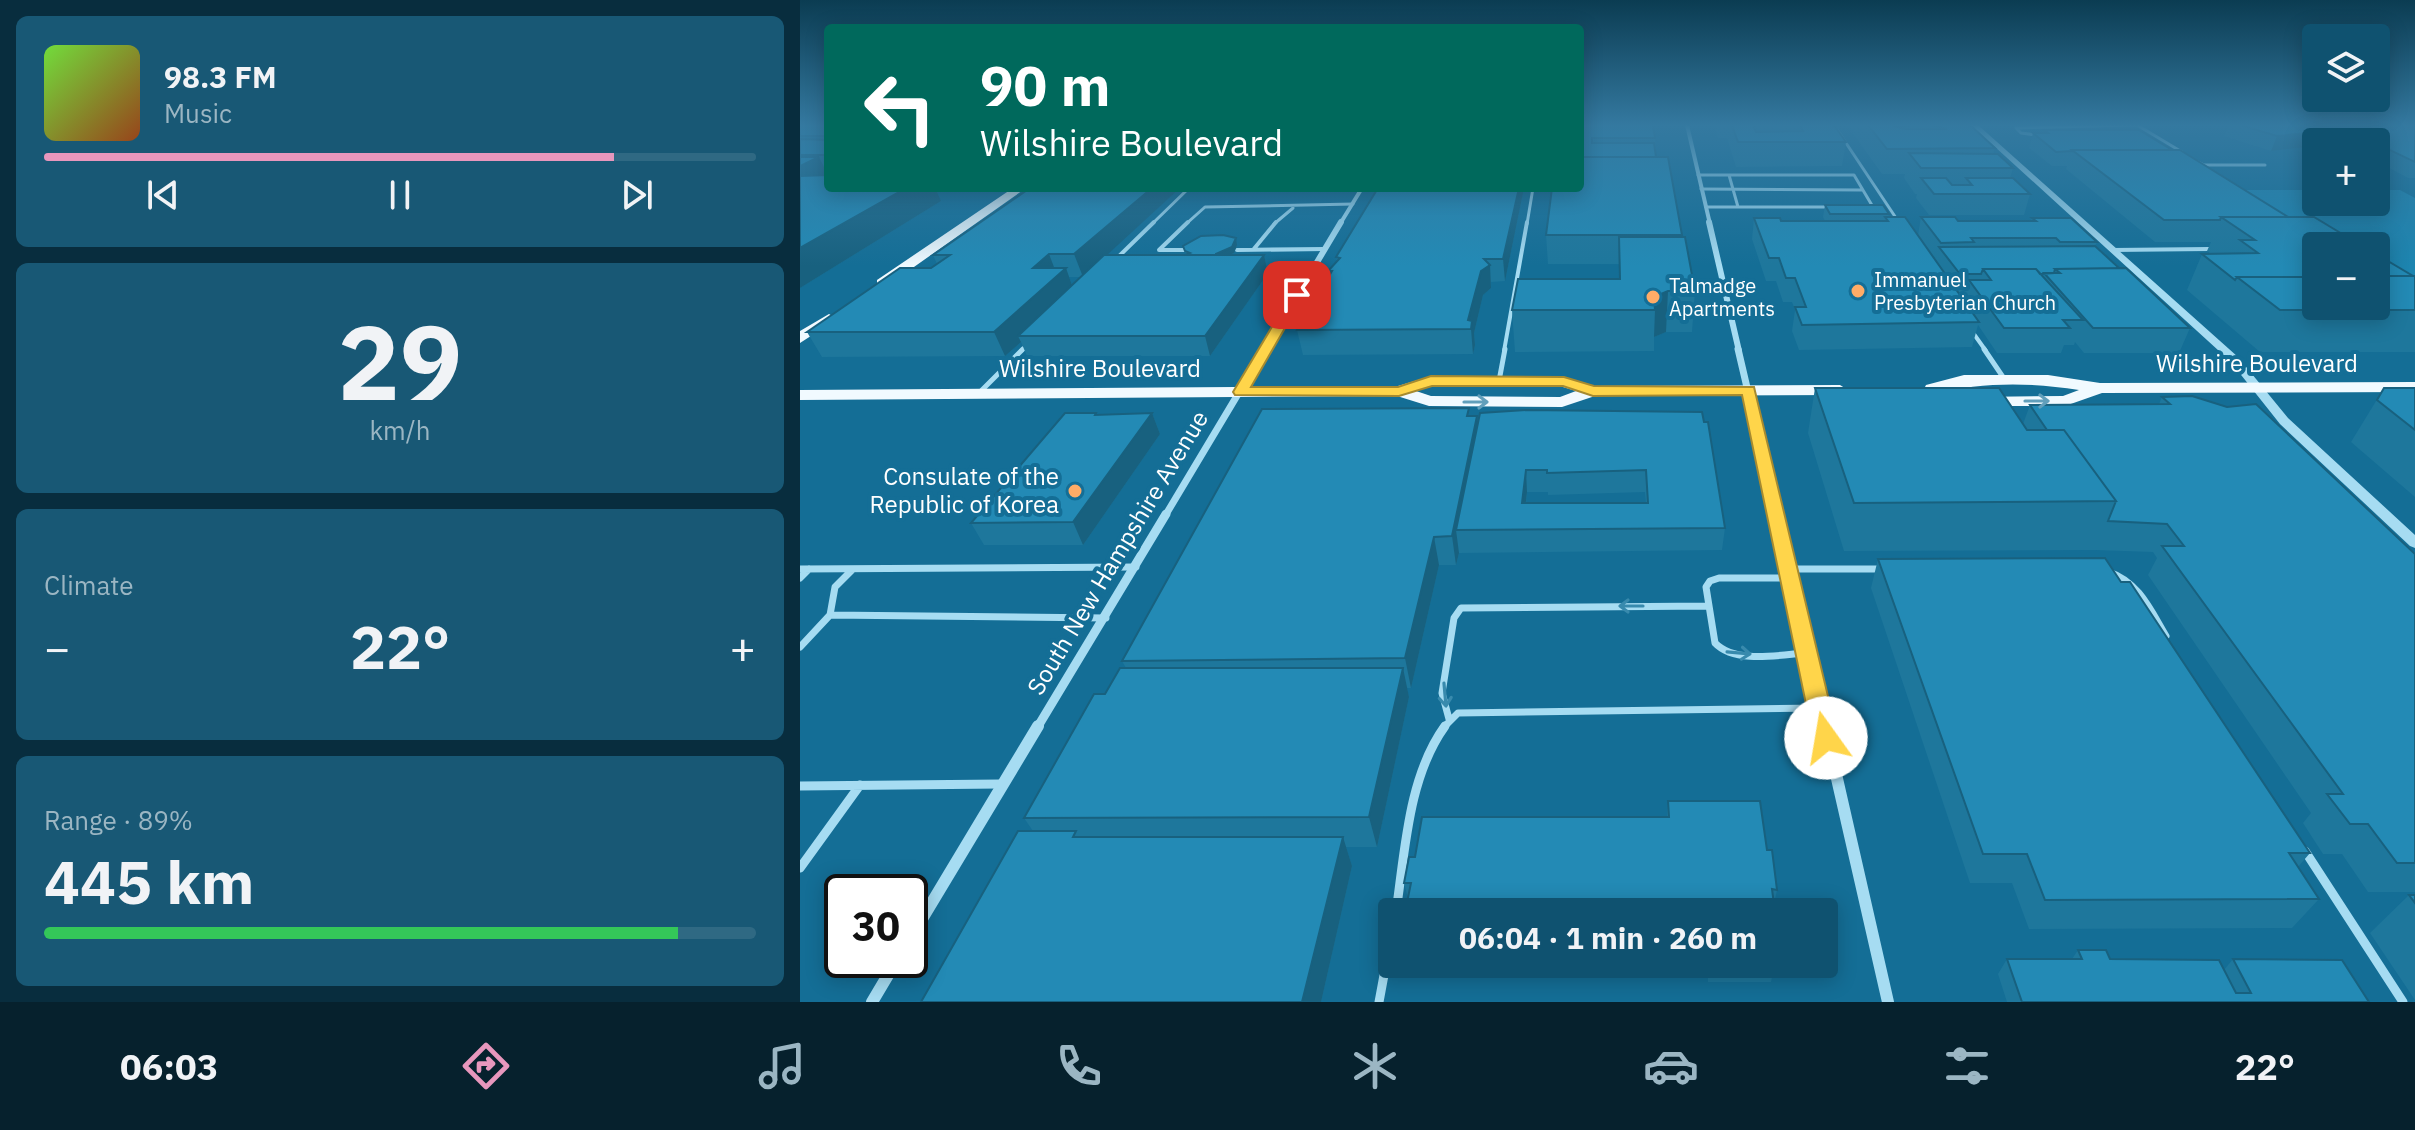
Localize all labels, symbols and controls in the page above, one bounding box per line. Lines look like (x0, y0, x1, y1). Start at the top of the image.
map controls (2302, 24, 2390, 320)
button: layers (2302, 24, 2390, 112)
text: 90 m (980, 49, 1110, 121)
icon: left (848, 56, 952, 160)
text: 98.3 FM (164, 57, 277, 96)
text: Music (164, 96, 232, 130)
text: Wilshire Boulevard (980, 119, 1283, 166)
button: + (2302, 128, 2390, 216)
icon: previous (141, 173, 185, 217)
icon: pause (378, 173, 422, 217)
icon: next (615, 173, 659, 217)
button: − (2302, 232, 2390, 320)
pin (1263, 261, 1331, 329)
place label: Immanuel Presbyterian Church (1874, 266, 2056, 316)
place label: Talmadge Apartments (1669, 272, 1775, 322)
icon: arrive (1275, 273, 1319, 317)
marker: Immanuel Presbyterian Church (1849, 282, 1867, 300)
marker: Talmadge Apartments (1644, 288, 1662, 306)
text: 29 (338, 293, 462, 429)
street label: Wilshire Boulevard (2156, 347, 2358, 379)
street label: Wilshire Boulevard (999, 352, 1201, 384)
one-way arrow (2023, 393, 2050, 409)
one-way arrow (1462, 394, 1489, 409)
street label: South New Hampshire Avenue (1019, 404, 1215, 701)
text: km/h (369, 413, 431, 447)
place label: Consulate of the Republic of Korea (870, 460, 1059, 520)
marker: Consulate of the Republic of Korea (1066, 482, 1084, 500)
text: Climate (44, 568, 134, 602)
one-way arrow (1618, 598, 1645, 614)
text: 22° (350, 607, 450, 686)
text: − (44, 619, 70, 676)
text: + (730, 619, 756, 676)
one-way arrow (1725, 646, 1752, 661)
one-way arrow (1438, 681, 1453, 708)
position arrow (1784, 696, 1868, 780)
text: Range · 89% (44, 803, 193, 837)
text: 445 km (44, 842, 254, 921)
speed limit sign: 30 (824, 874, 928, 978)
text: 06:04 · 1 min · 260 m (1459, 918, 1757, 957)
icon: directions (458, 1038, 514, 1094)
icon: music (754, 1038, 810, 1094)
icon: phone (1051, 1038, 1107, 1094)
icon: climate (1347, 1038, 1403, 1094)
icon: car (1643, 1038, 1699, 1094)
icon: filters (1939, 1038, 1995, 1094)
text: 06:03 (120, 1043, 218, 1090)
text: 22° (2235, 1043, 2295, 1090)

